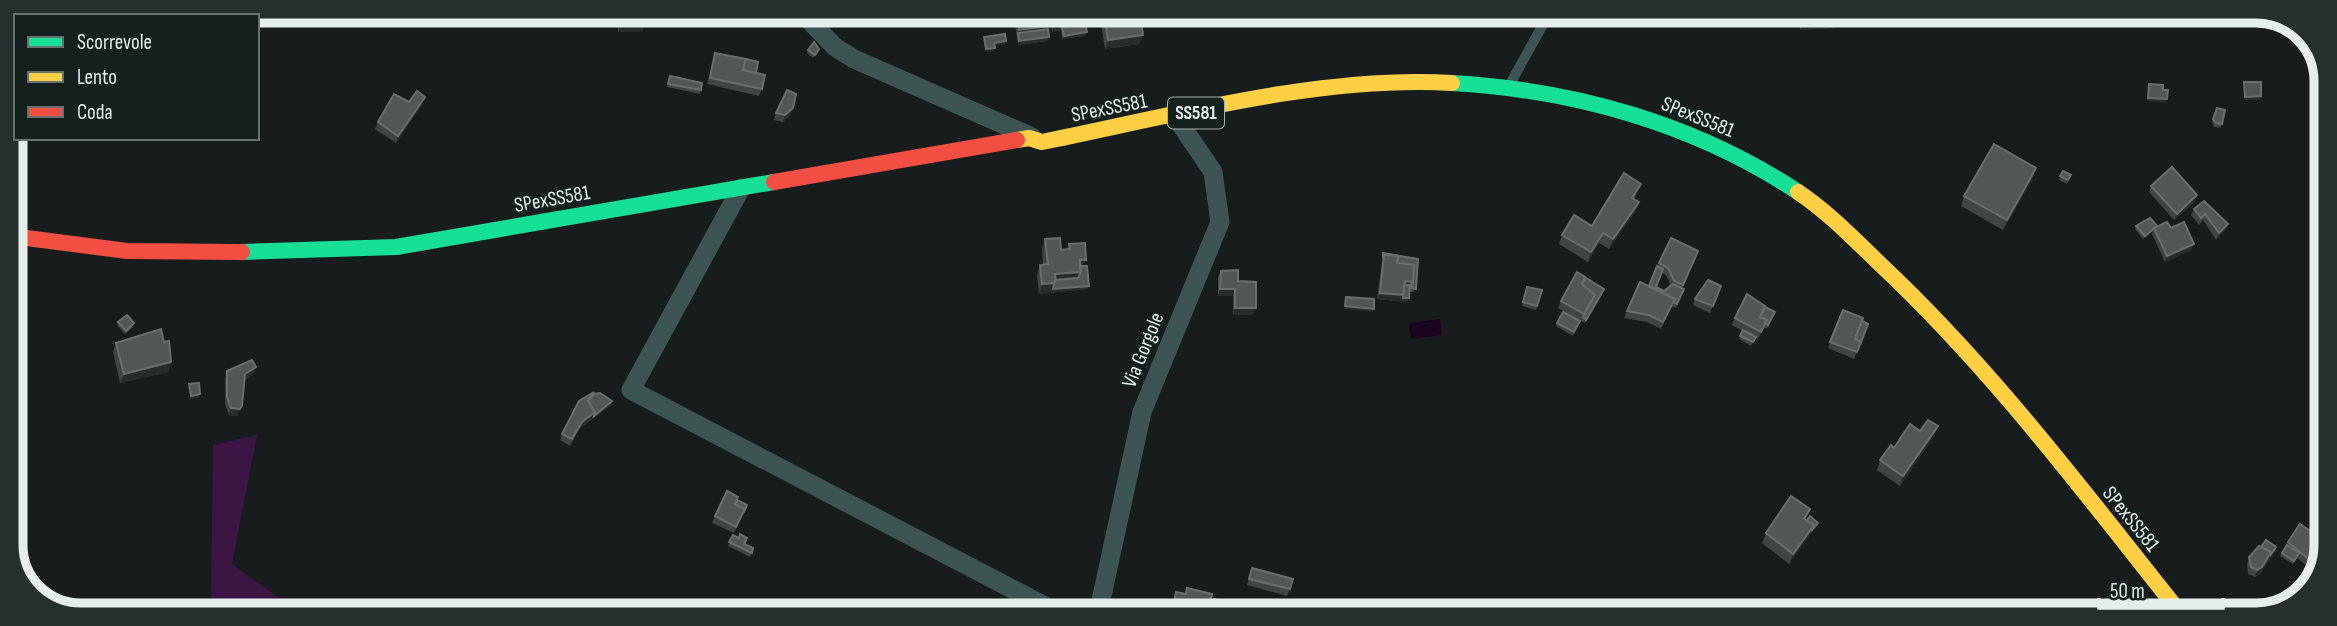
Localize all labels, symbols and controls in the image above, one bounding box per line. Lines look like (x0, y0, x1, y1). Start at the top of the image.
legend (14, 14, 259, 140)
text: Scorrevole (77, 30, 152, 55)
text: Lento (77, 65, 117, 90)
street label: SPexSS581 (1069, 88, 1150, 128)
street label: SPexSS581 (1658, 91, 1739, 143)
road number: SS581 (1168, 97, 1224, 128)
text: Coda (77, 100, 113, 125)
street label: SPexSS581 (512, 180, 593, 218)
street label: Via Gorgole (1117, 309, 1169, 391)
street label: SPexSS581 (2097, 481, 2165, 557)
scale bar (2099, 566, 2223, 610)
text: 50 m (2110, 579, 2145, 604)

